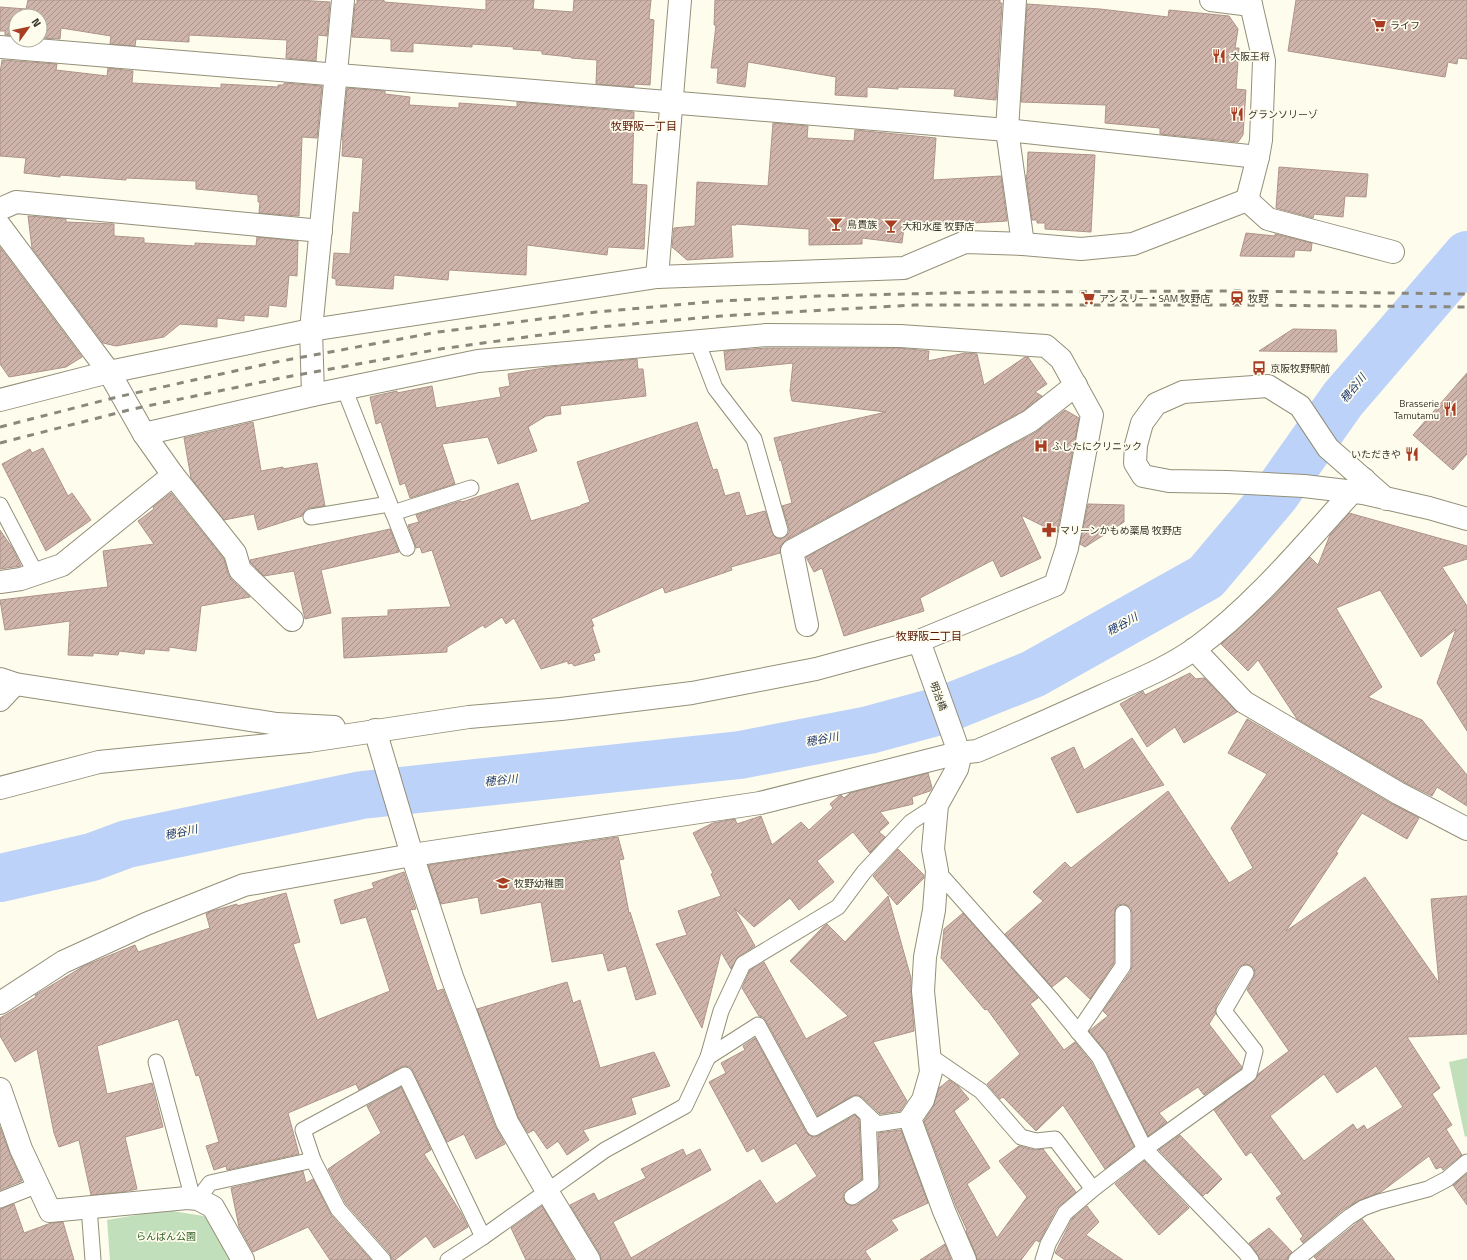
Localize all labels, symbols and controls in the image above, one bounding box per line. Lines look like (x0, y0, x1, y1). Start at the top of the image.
north arrow (8, 8, 48, 48)
text: N (28, 15, 45, 30)
supermarket icon: ライフ (1371, 17, 1387, 33)
place label: ライフ (1390, 18, 1420, 33)
restaurant icon: 大阪王将 (1211, 48, 1227, 64)
place label: 大阪王将 (1230, 49, 1270, 64)
restaurant icon: グランソリーゾ (1229, 106, 1245, 122)
place label: グランソリーゾ (1248, 107, 1318, 122)
district label: 牧野阪一丁目 (611, 118, 677, 134)
bar icon: 鳥貴族 (828, 216, 844, 232)
place label: 鳥貴族 (847, 217, 878, 232)
bar icon: 大和水産 牧野店 (883, 218, 899, 234)
place label: 大和水産 牧野店 (902, 219, 974, 234)
supermarket icon: アンスリー・SAM 牧野店 (1080, 290, 1096, 306)
station icon: 牧野 (1229, 290, 1245, 306)
place label: アンスリー・SAM 牧野店 (1099, 291, 1210, 306)
place label: 牧野 (1248, 291, 1268, 306)
bus stop icon: 京阪牧野駅前 (1251, 360, 1267, 376)
place label: 京阪牧野駅前 (1270, 361, 1330, 376)
water label: 穂谷川 (1336, 369, 1370, 406)
place label: Brasserie Tamutamu (1394, 396, 1439, 423)
restaurant icon: Brasserie Tamutamu (1442, 401, 1458, 417)
hospital icon: ふしたにクリニック (1033, 438, 1049, 454)
place label: ふしたにクリニック (1052, 439, 1142, 454)
restaurant icon: いただきや (1404, 446, 1420, 462)
place label: いただきや (1351, 447, 1401, 462)
pharmacy icon: マリーンかもめ薬局 牧野店 (1041, 522, 1057, 538)
place label: マリーンかもめ薬局 牧野店 (1060, 523, 1182, 538)
water label: 穂谷川 (1104, 609, 1141, 639)
district label: 牧野阪二丁目 (896, 628, 962, 644)
street label: 明治橋 (926, 680, 951, 713)
water label: 穂谷川 (804, 728, 841, 750)
water label: 穂谷川 (484, 770, 519, 790)
water label: 穂谷川 (163, 821, 200, 843)
school or university icon: 牧野幼稚園 (495, 875, 511, 891)
place label: 牧野幼稚園 (514, 876, 564, 891)
park label: らんぱん公園 (136, 1229, 196, 1244)

